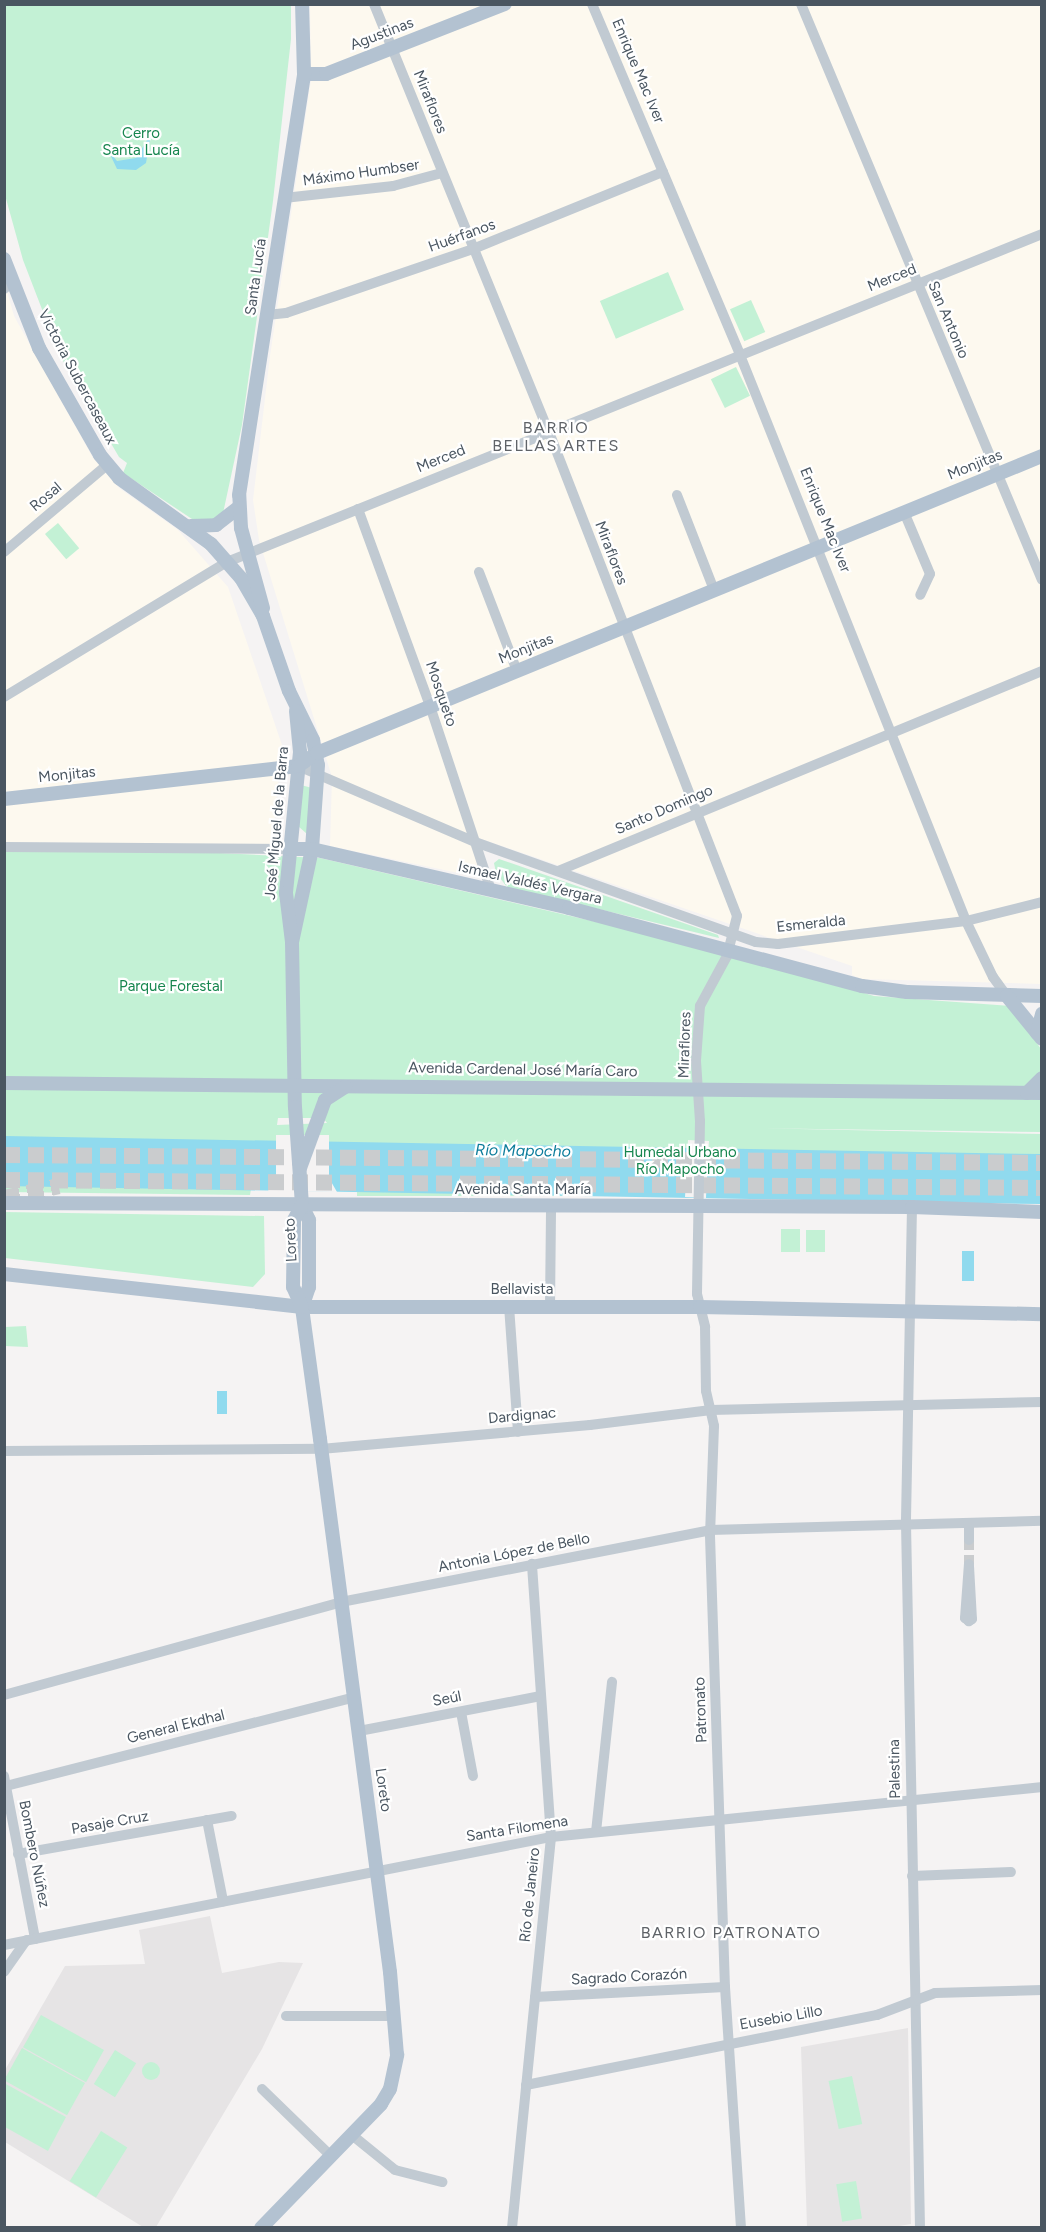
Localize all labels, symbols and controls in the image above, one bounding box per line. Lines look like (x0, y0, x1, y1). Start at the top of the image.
street label: Agustinas (348, 14, 416, 54)
street label: Enrique Mac Iver (608, 16, 668, 126)
street label: Miraflores (409, 68, 451, 136)
park label: Cerro Santa Lucía (102, 124, 180, 159)
street label: Máximo Humbser (302, 156, 420, 190)
street label: Huérfanos (426, 216, 498, 256)
street label: Santa Lucía (242, 237, 270, 317)
street label: Merced (865, 260, 919, 296)
street label: San Antonio (924, 279, 972, 361)
street label: Victoria Subercaseaux (34, 307, 120, 447)
district label: BARRIO BELLAS ARTES (492, 418, 620, 456)
street label: Merced (414, 441, 468, 477)
street label: Monjitas (945, 446, 1005, 484)
street label: Enrique Mac Iver (796, 465, 854, 575)
street label: Rosal (26, 479, 66, 515)
street label: Miraflores (591, 519, 631, 587)
street label: Monjitas (496, 630, 556, 668)
street label: Mosqueto (421, 659, 461, 729)
street label: José Miguel de la Barra (261, 746, 293, 900)
street label: Monjitas (37, 763, 97, 787)
street label: Santo Domingo (612, 781, 716, 839)
street label: Ismael Valdés Vergara (456, 858, 604, 908)
street label: Esmeralda (776, 911, 846, 937)
park label: Parque Forestal (119, 978, 223, 996)
street label: Miraflores (675, 1011, 695, 1079)
street label: Avenida Cardenal José María Caro (408, 1059, 638, 1081)
water label: Río Mapocho (475, 1141, 571, 1161)
park label: Humedal Urbano Río Mapocho (623, 1143, 737, 1178)
street label: Avenida Santa María (455, 1181, 591, 1199)
street label: Loreto (281, 1218, 301, 1262)
street label: Bellavista (490, 1281, 554, 1299)
street label: Dardignac (487, 1404, 557, 1428)
street label: Antonia López de Bello (437, 1529, 591, 1577)
street label: Patronato (691, 1677, 711, 1743)
street label: Seúl (431, 1687, 463, 1711)
street label: General Ekdhal (125, 1706, 227, 1748)
street label: Palestina (885, 1739, 905, 1799)
street label: Loreto (371, 1767, 395, 1813)
street label: Bombero Núñez (15, 1799, 53, 1909)
street label: Pasaje Cruz (70, 1807, 150, 1839)
street label: Santa Filomena (465, 1812, 569, 1846)
street label: Río de Janeiro (516, 1847, 544, 1943)
district label: BARRIO PATRONATO (641, 1923, 821, 1943)
street label: Sagrado Corazón (570, 1965, 688, 1989)
street label: Eusebio Lillo (738, 2002, 824, 2034)

